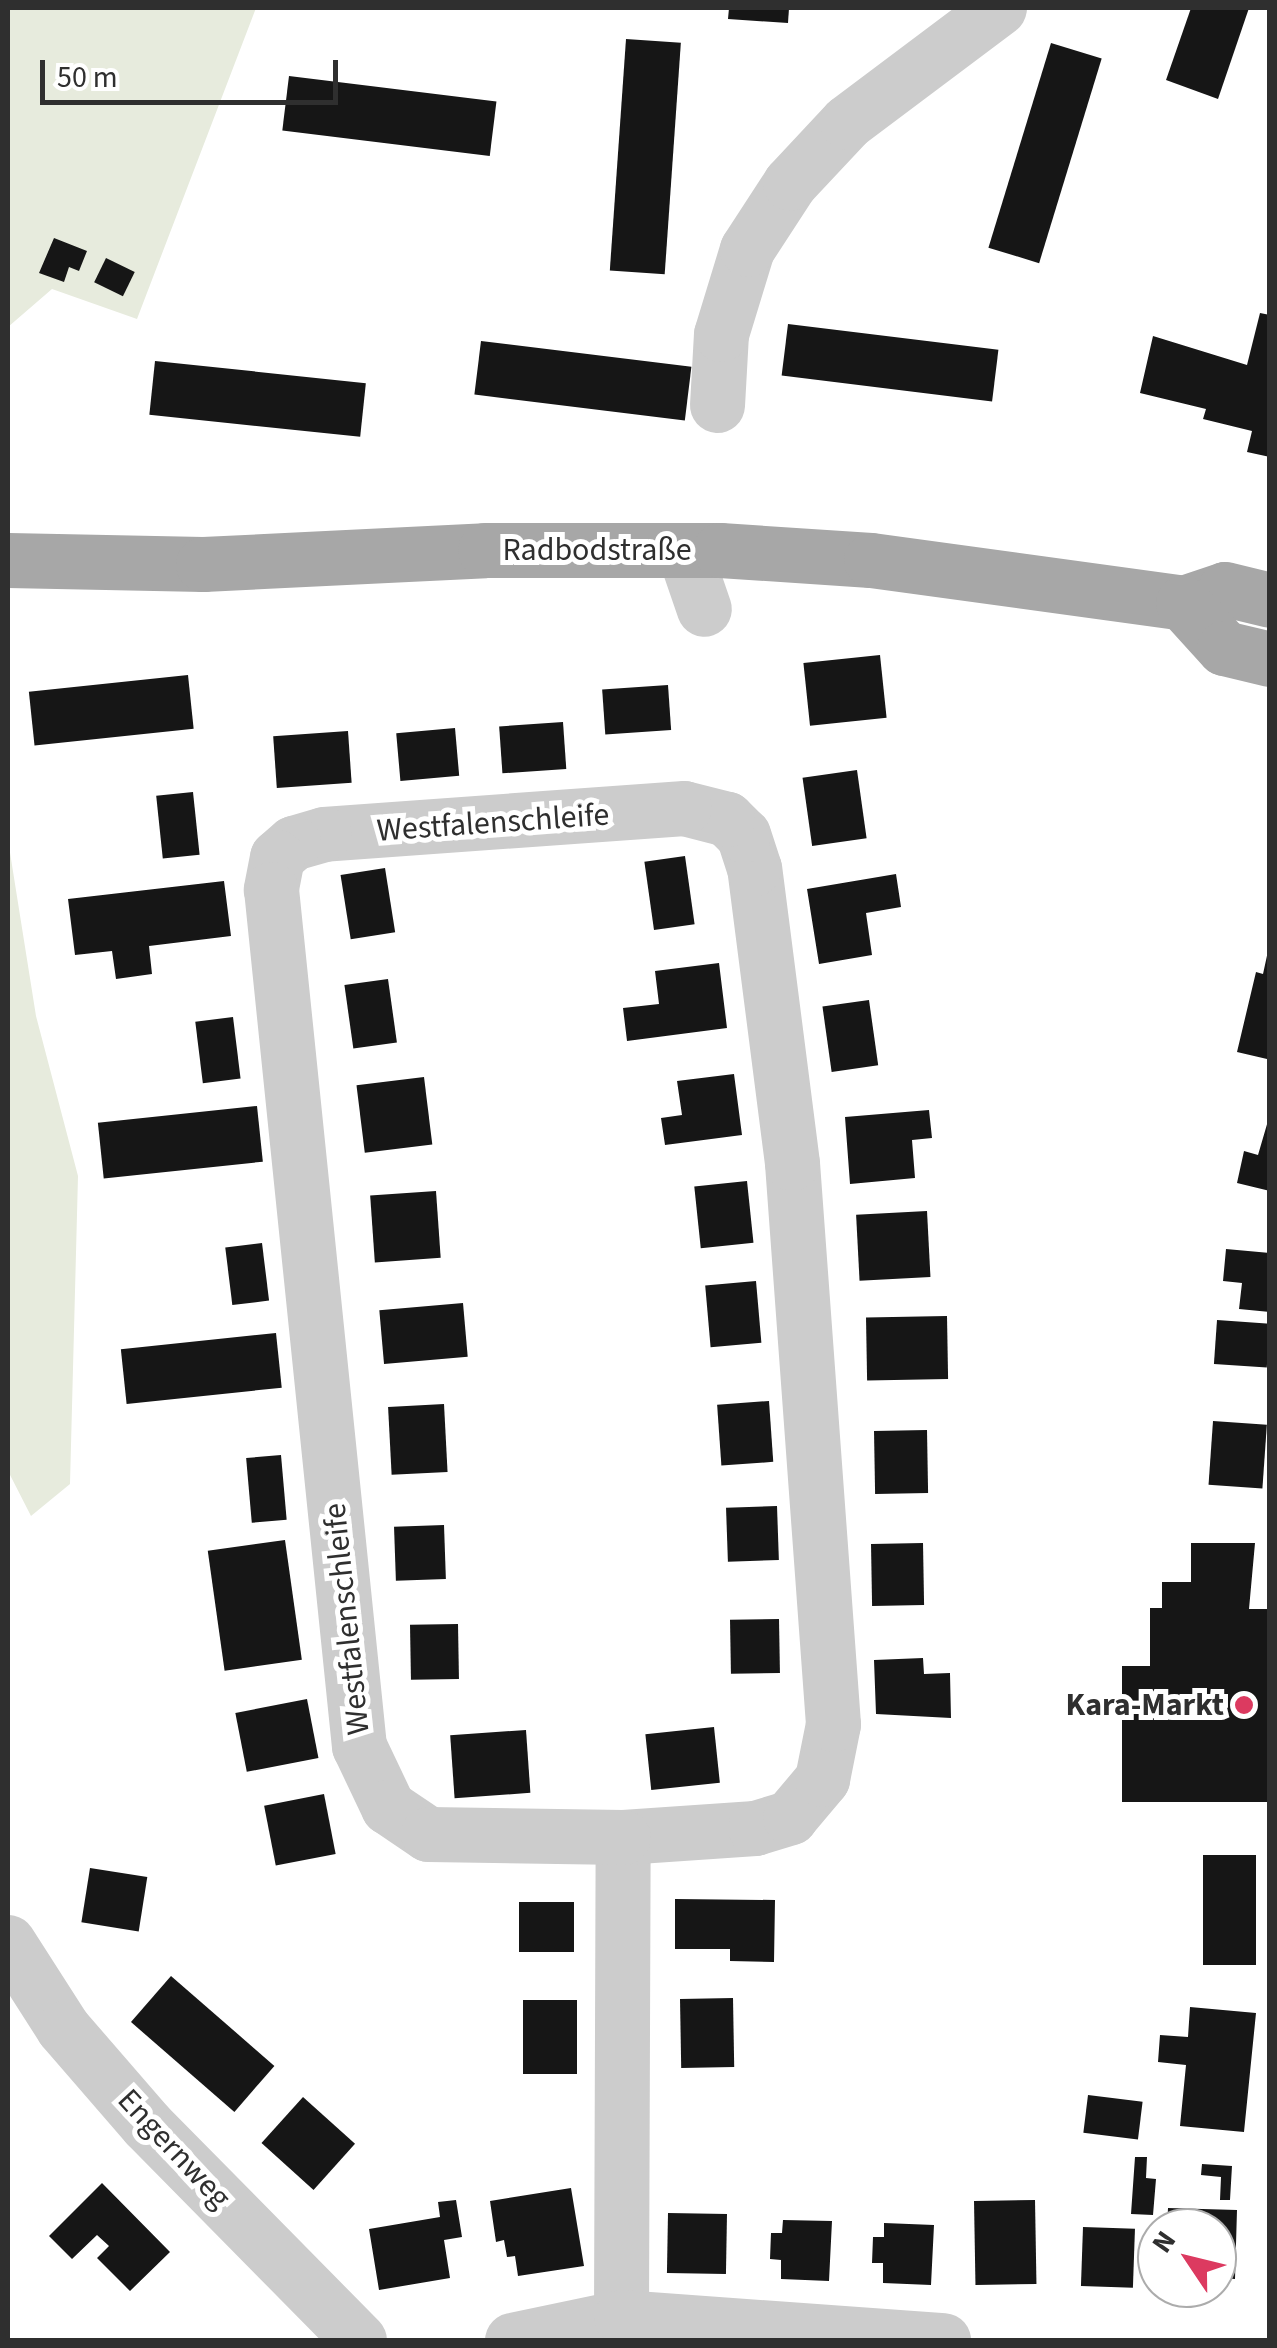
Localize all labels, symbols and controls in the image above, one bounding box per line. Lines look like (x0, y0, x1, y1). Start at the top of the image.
scale bar (45, 40, 342, 102)
text: 50 m (57, 56, 118, 99)
street label: Radbodstraße (502, 531, 692, 569)
street label: Westfalenschleife (375, 796, 611, 850)
street label: Westfalenschleife (316, 1501, 378, 1737)
place label: Kara-Markt (1066, 1686, 1224, 1724)
marker: Kara-Markt (1233, 1694, 1255, 1716)
street label: Engernweg (109, 2081, 239, 2217)
north arrow (1137, 2208, 1237, 2308)
text: N (1142, 2223, 1186, 2261)

